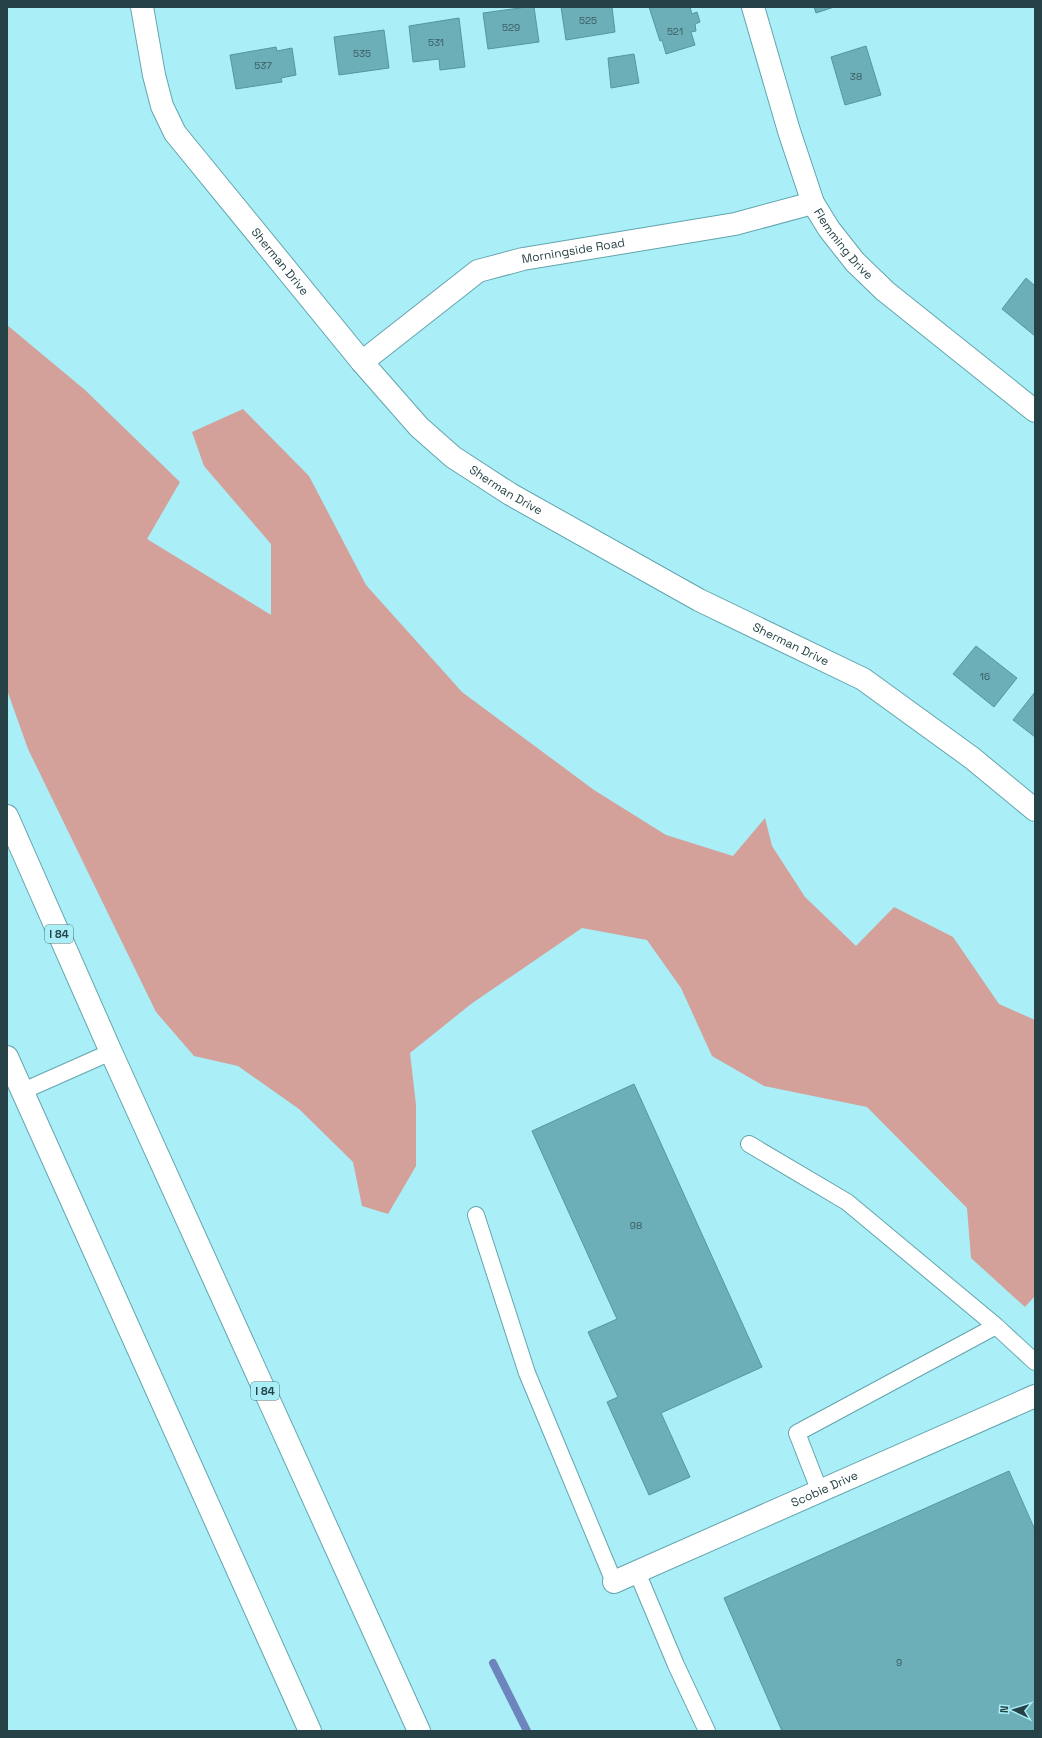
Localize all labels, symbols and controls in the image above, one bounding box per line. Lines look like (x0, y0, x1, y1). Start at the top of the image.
house number: 525 (579, 14, 597, 27)
house number: 529 (502, 21, 520, 34)
house number: 521 (667, 25, 683, 38)
house number: 531 (428, 36, 444, 49)
house number: 535 (353, 47, 371, 60)
house number: 537 (254, 59, 272, 72)
house number: 38 (850, 70, 862, 83)
street label: Flemming Drive (810, 205, 876, 283)
street label: Sherman Drive (248, 224, 312, 299)
street label: Morningside Road (520, 234, 626, 267)
street label: Sherman Drive (466, 462, 545, 519)
street label: Sherman Drive (750, 619, 832, 669)
house number: 16 (980, 670, 990, 683)
road number: I 84 (45, 925, 73, 943)
house number: 98 (630, 1219, 642, 1232)
road number: I 84 (251, 1382, 279, 1400)
street label: Scobie Drive (788, 1467, 860, 1511)
house number: 9 (896, 1656, 902, 1669)
north arrow (994, 1690, 1034, 1730)
text: N (997, 1705, 1011, 1713)

